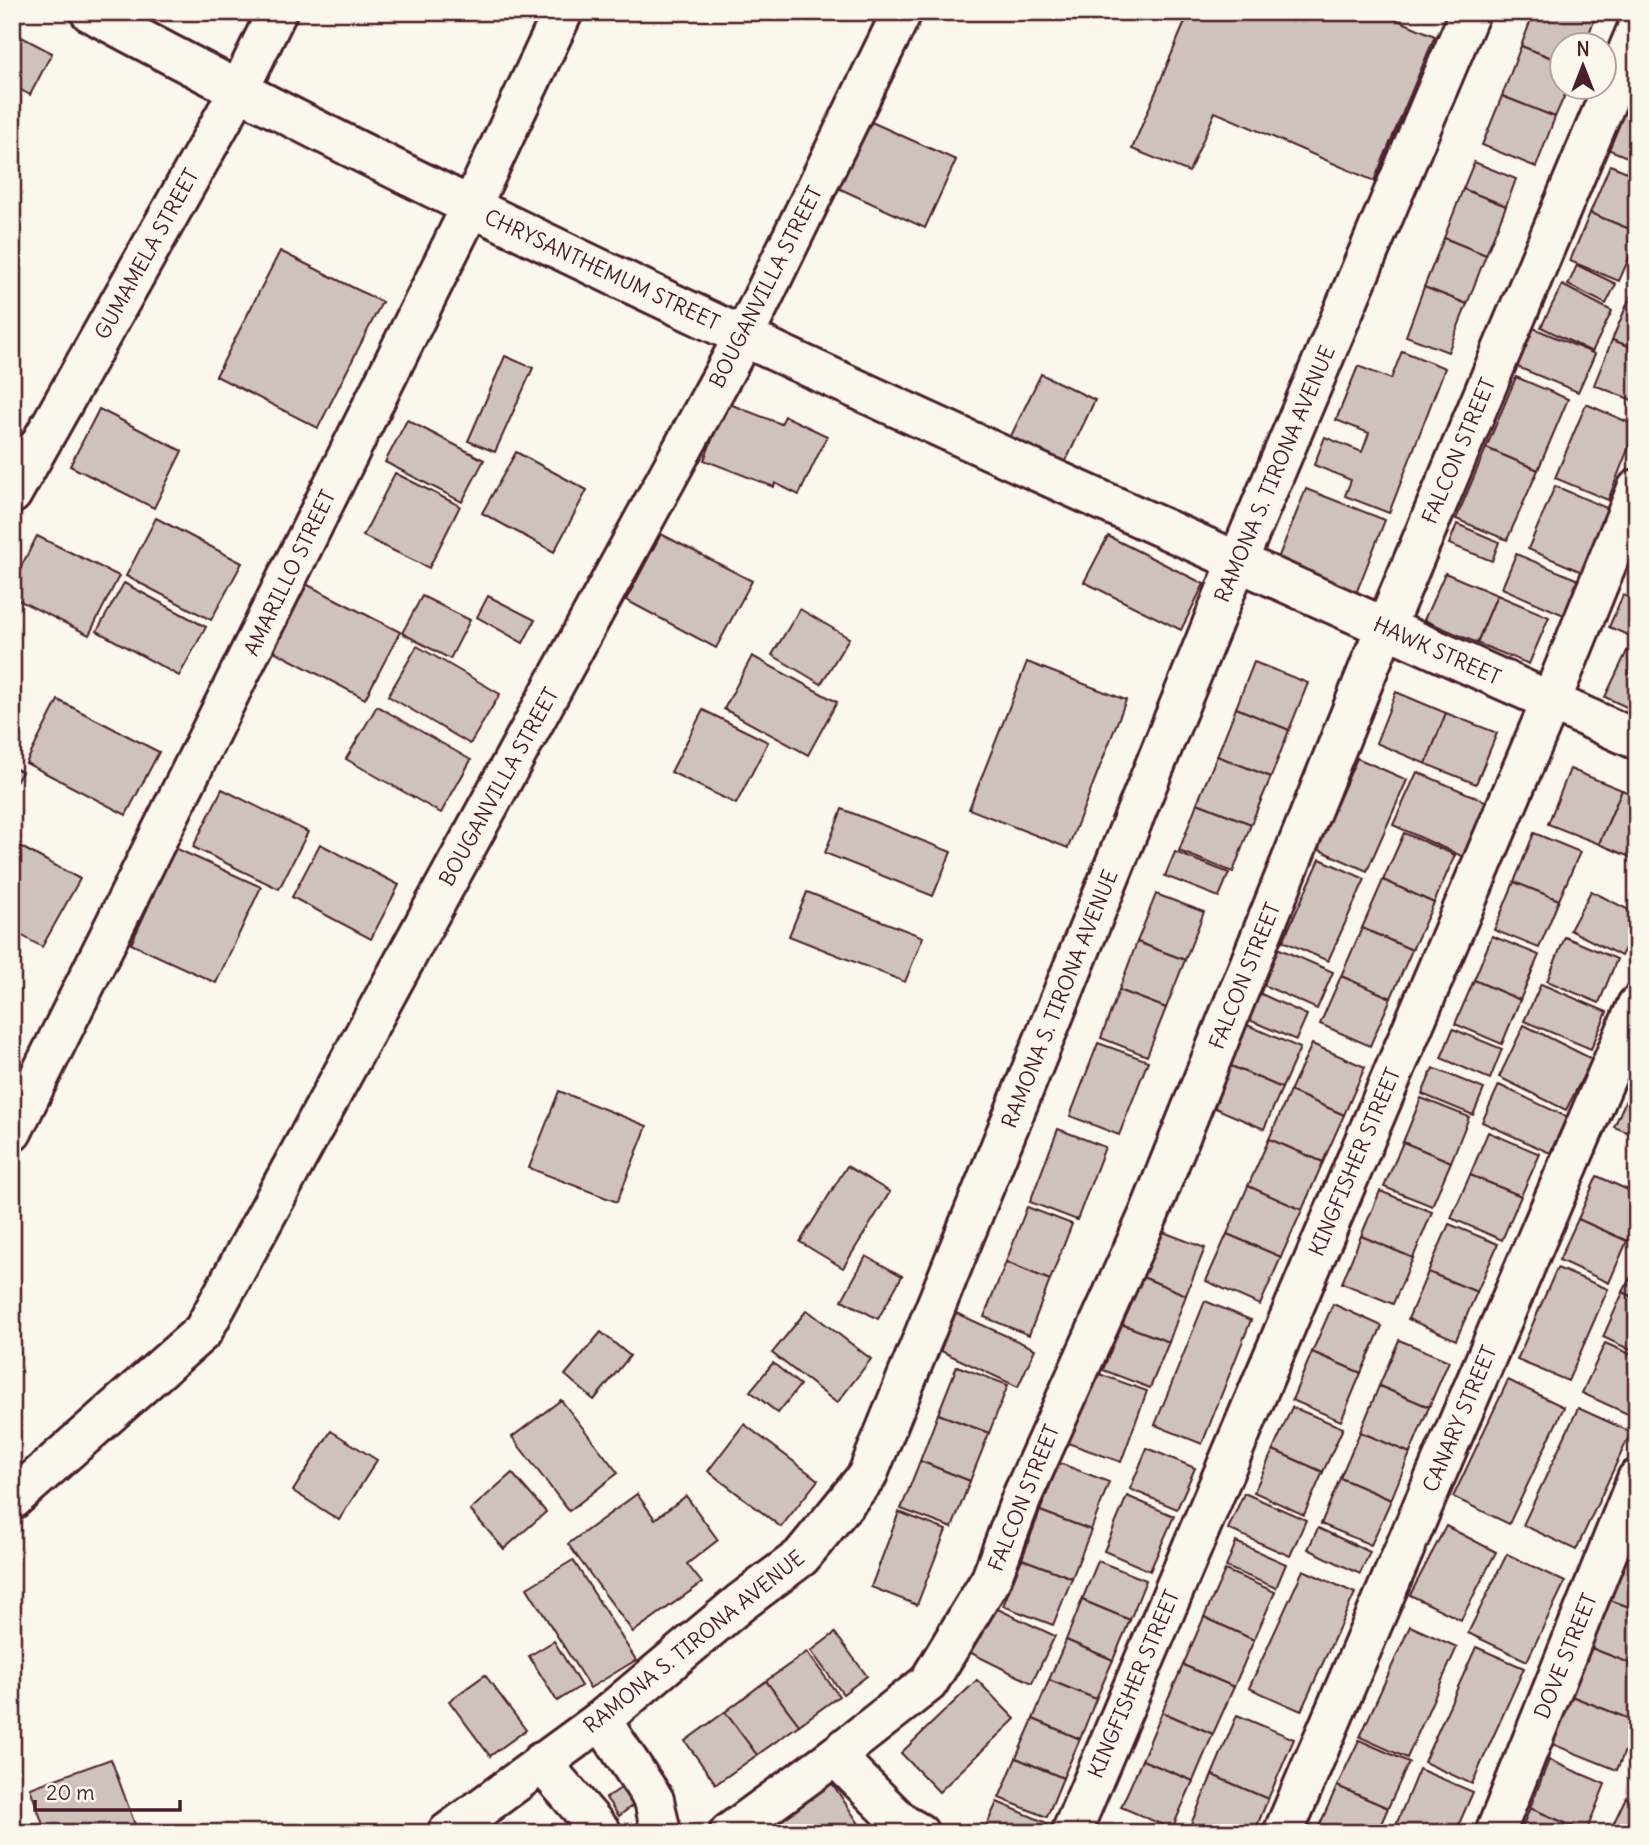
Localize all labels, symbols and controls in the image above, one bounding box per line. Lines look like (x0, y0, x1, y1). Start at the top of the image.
north arrow (1548, 32, 1618, 102)
text: N (1576, 37, 1590, 61)
street label: GUMAMELA STREET (88, 164, 205, 344)
street label: BOUGANVILLA STREET (703, 181, 828, 392)
street label: CHRYSANTHEMUM STREET (480, 203, 724, 336)
street label: RAMONA S. TIRONA AVENUE (1208, 341, 1341, 606)
street label: FALCON STREET (1416, 374, 1501, 528)
street label: AMARILLO STREET (238, 485, 341, 660)
street label: HAWK STREET (1369, 610, 1505, 691)
street label: BOUGANVILLA STREET (433, 683, 564, 891)
street label: RAMONA S. TIRONA AVENUE (995, 866, 1124, 1132)
street label: FALCON STREET (1203, 898, 1286, 1053)
street label: KINGFISHER STREET (1303, 1064, 1406, 1260)
street label: CANARY STREET (1417, 1341, 1503, 1496)
street label: FALCON STREET (982, 1420, 1065, 1575)
street label: RAMONA S. TIRONA AVENUE (578, 1544, 810, 1739)
street label: KINGFISHER STREET (1082, 1586, 1185, 1782)
street label: DOVE STREET (1528, 1589, 1603, 1723)
scale bar (35, 1768, 180, 1812)
text: 20 m (46, 1779, 95, 1806)

